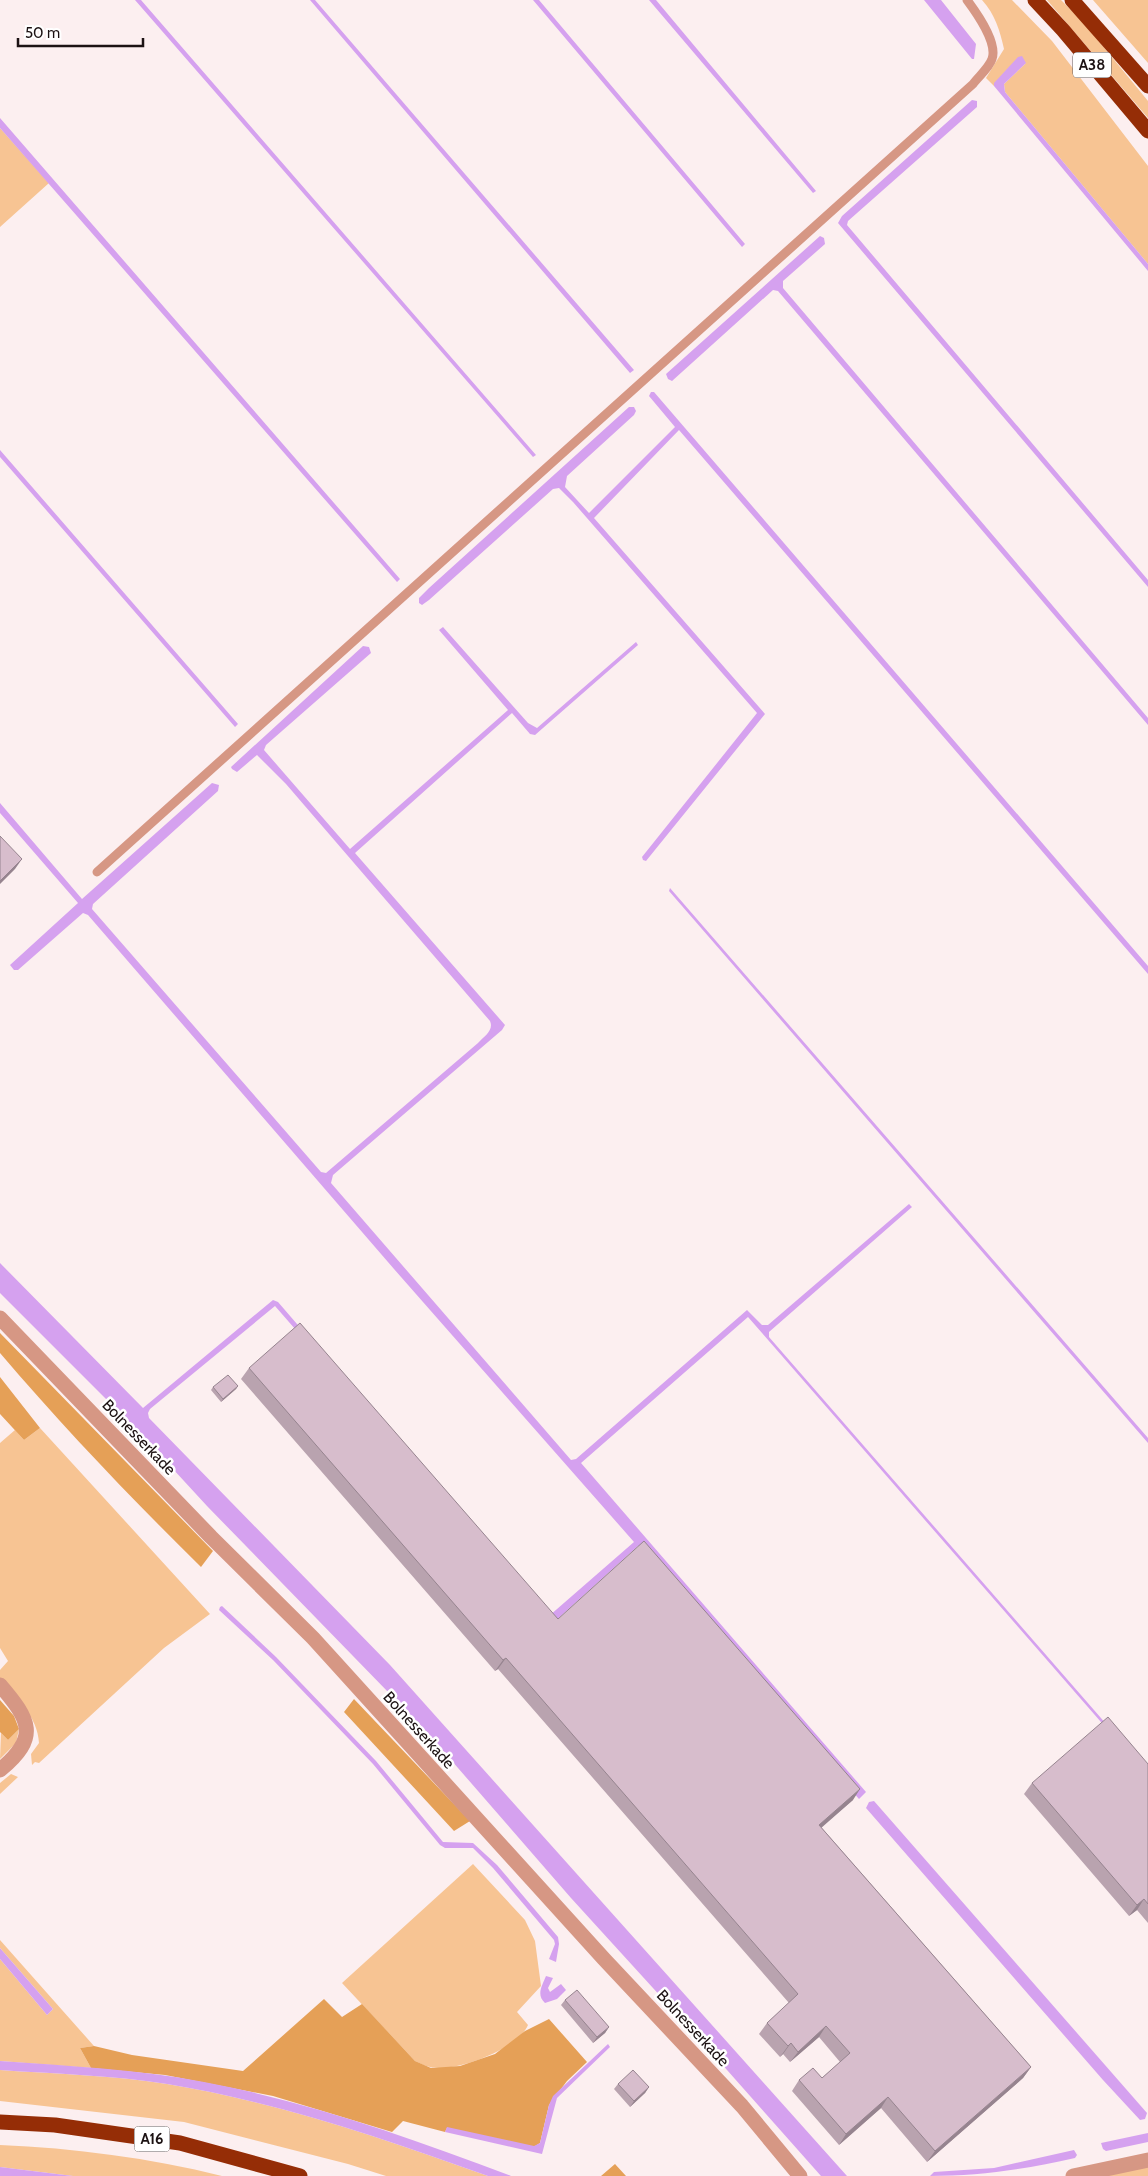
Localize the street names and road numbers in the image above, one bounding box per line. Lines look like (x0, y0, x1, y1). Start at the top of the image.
road number: A38 (1073, 52, 1111, 78)
street label: Bolnesserkade (98, 1395, 180, 1479)
street label: Bolnesserkade (379, 1687, 459, 1773)
street label: Bolnesserkade (653, 1986, 733, 2070)
road number: A16 (134, 2126, 170, 2152)

